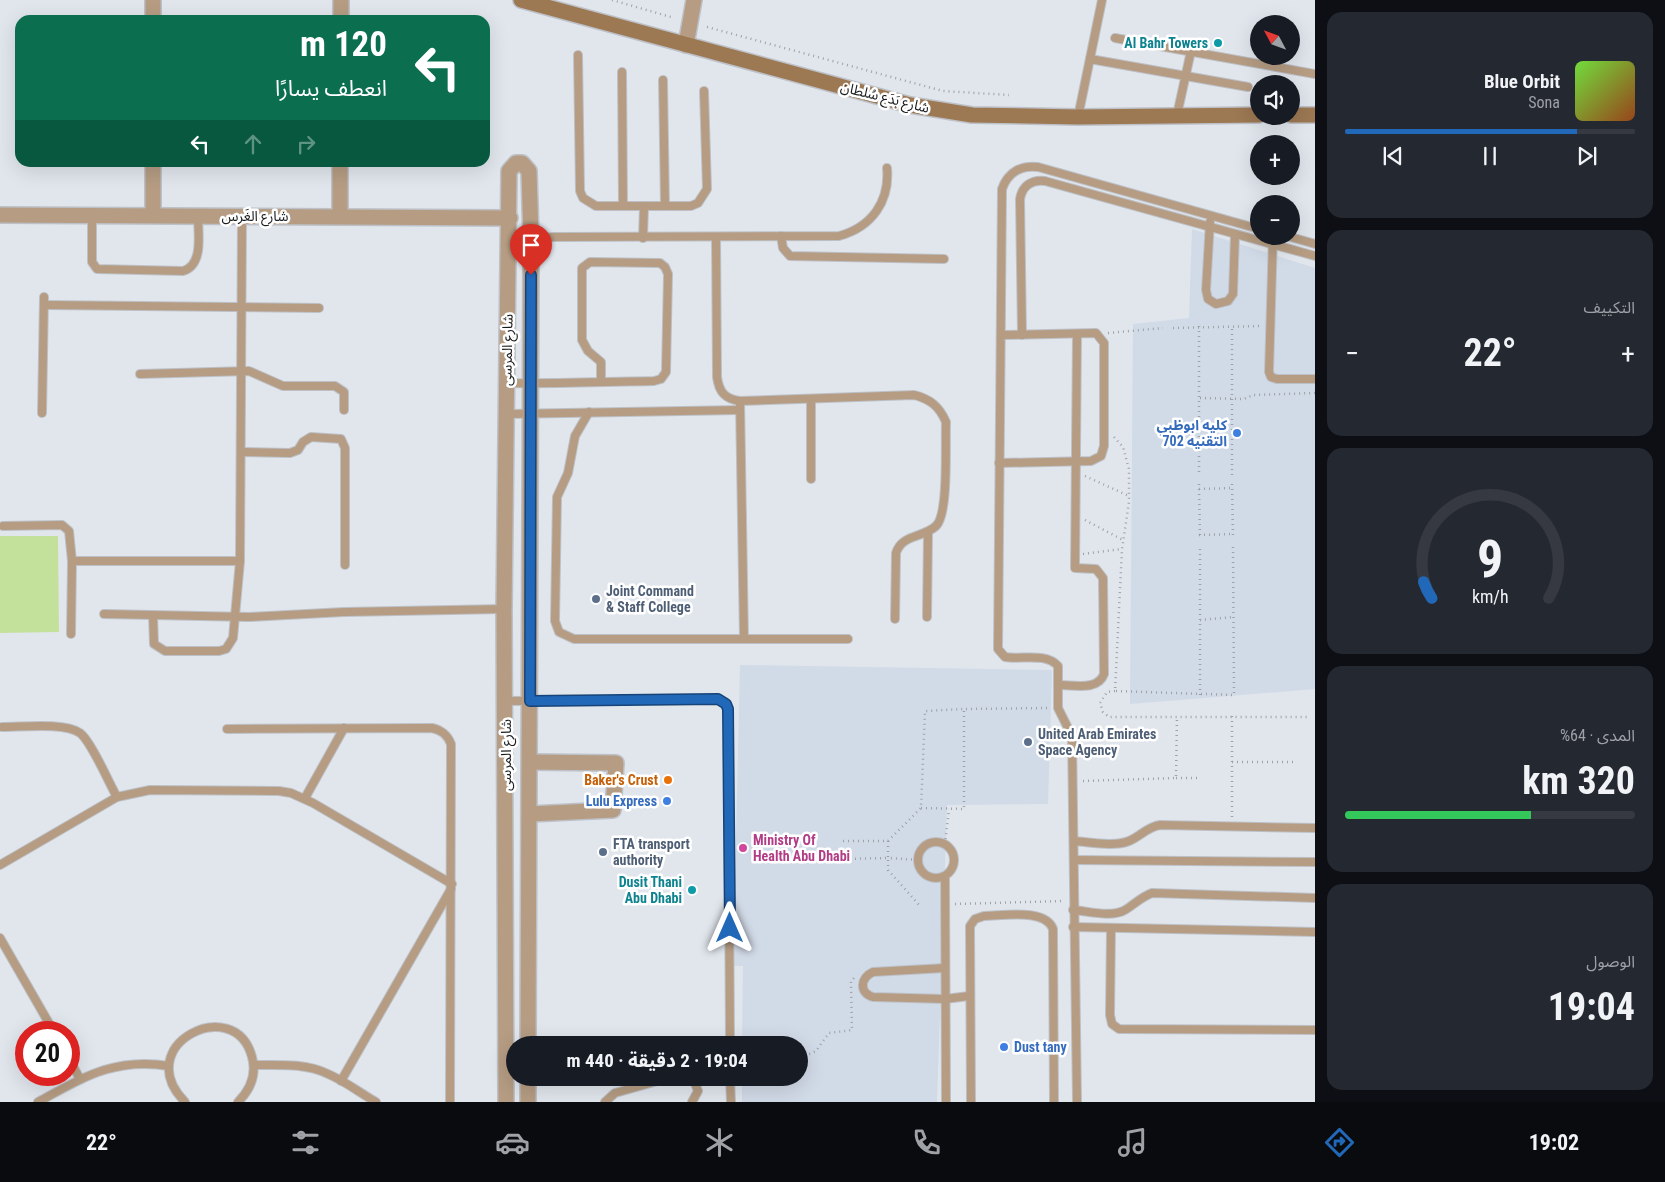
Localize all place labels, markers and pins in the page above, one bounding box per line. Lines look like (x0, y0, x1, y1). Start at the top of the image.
place label: Al Bahr Towers (1124, 35, 1208, 51)
marker: Al Bahr Towers (1212, 37, 1224, 49)
pin (510, 224, 552, 275)
place label: كليه ابوظبي التقنيه 702 (1157, 417, 1228, 449)
marker: كليه ابوظبي التقنيه 702 (1231, 427, 1243, 439)
place label: Joint Command & Staff College (606, 583, 694, 615)
marker: Joint Command & Staff College (590, 593, 602, 605)
place label: United Arab Emirates Space Agency (1038, 726, 1156, 758)
marker: United Arab Emirates Space Agency (1022, 736, 1034, 748)
place label: Baker's Crust (584, 772, 658, 788)
marker: Baker's Crust (662, 774, 674, 786)
place label: Lulu Express (586, 793, 657, 809)
marker: Lulu Express (661, 795, 673, 807)
place label: Ministry Of Health Abu Dhabi (753, 832, 850, 864)
place label: FTA transport authority (613, 836, 690, 868)
marker: Ministry Of Health Abu Dhabi (737, 842, 749, 854)
marker: FTA transport authority (597, 846, 609, 858)
place label: Dusit Thani Abu Dhabi (619, 874, 682, 906)
marker: Dusit Thani Abu Dhabi (686, 884, 698, 896)
place label: Dust tany (1014, 1039, 1067, 1055)
marker: Dust tany (998, 1041, 1010, 1053)

